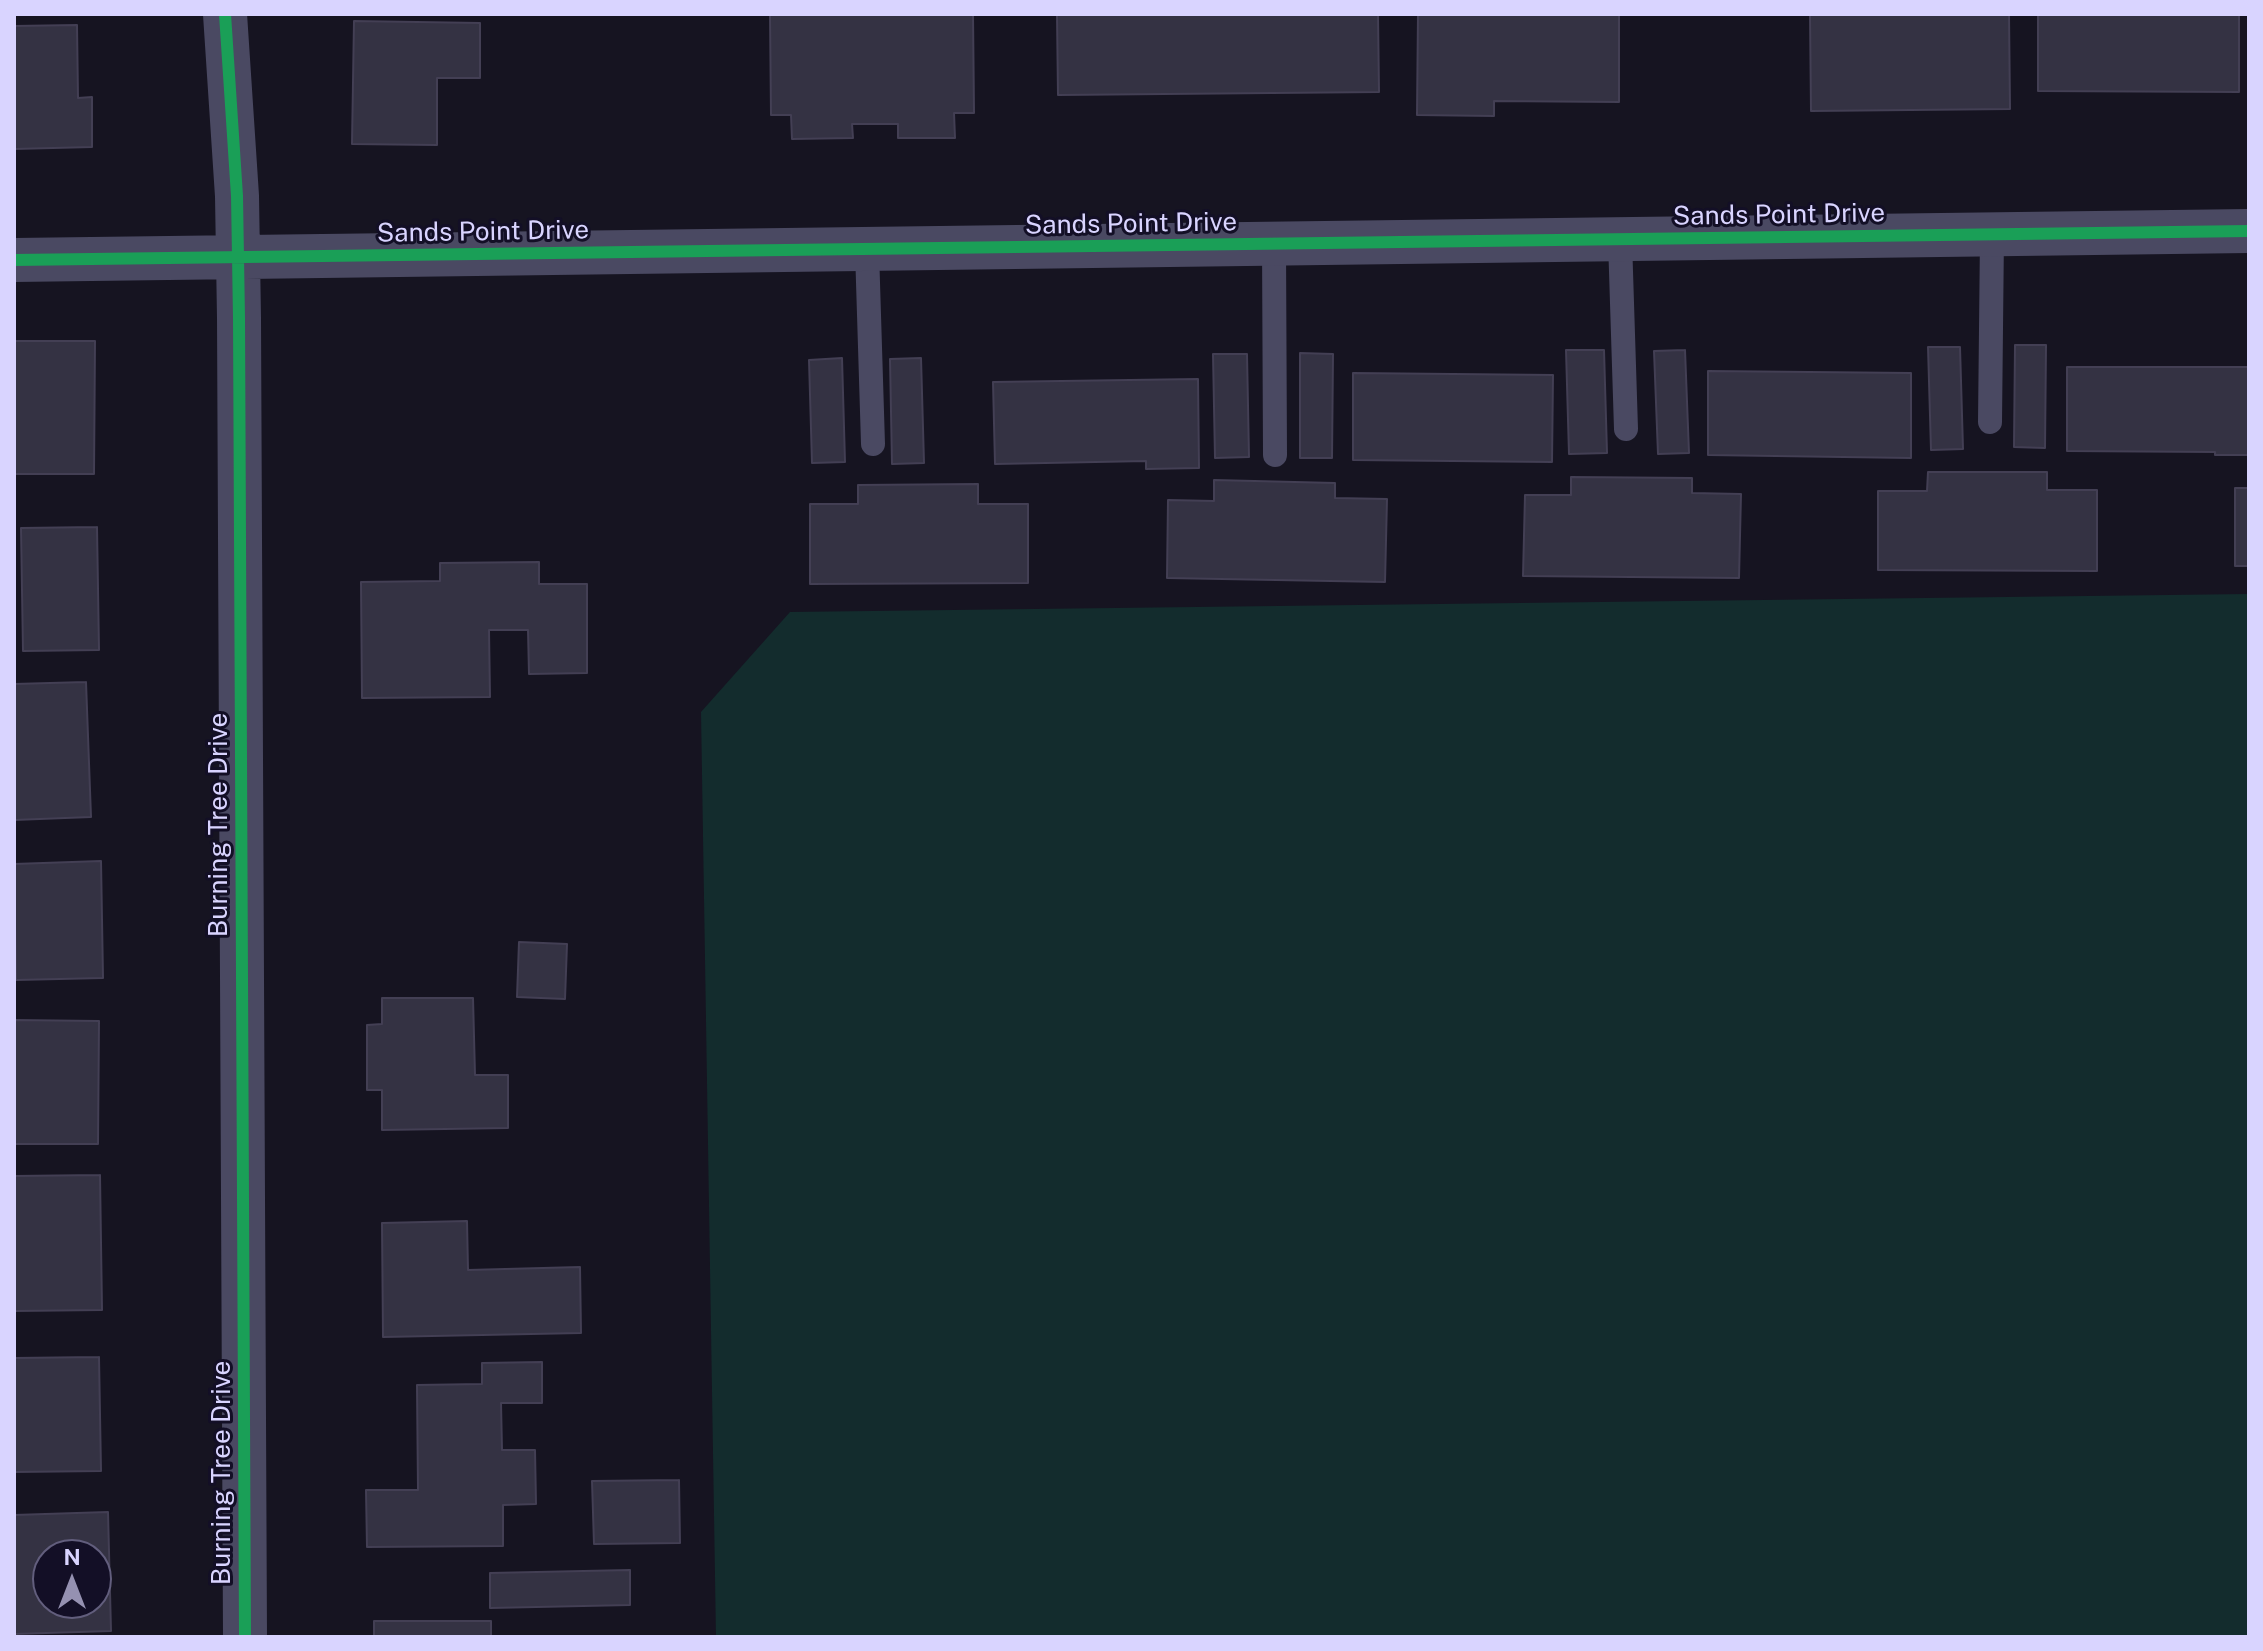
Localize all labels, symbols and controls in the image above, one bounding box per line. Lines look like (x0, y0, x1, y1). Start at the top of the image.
street label: Sands Point Drive (1673, 198, 1885, 232)
street label: Sands Point Drive (1025, 207, 1237, 241)
street label: Sands Point Drive (377, 215, 589, 249)
street label: Burning Tree Drive (203, 713, 235, 937)
street label: Burning Tree Drive (206, 1361, 238, 1585)
north arrow (32, 1539, 112, 1619)
text: N (63, 1544, 81, 1570)

